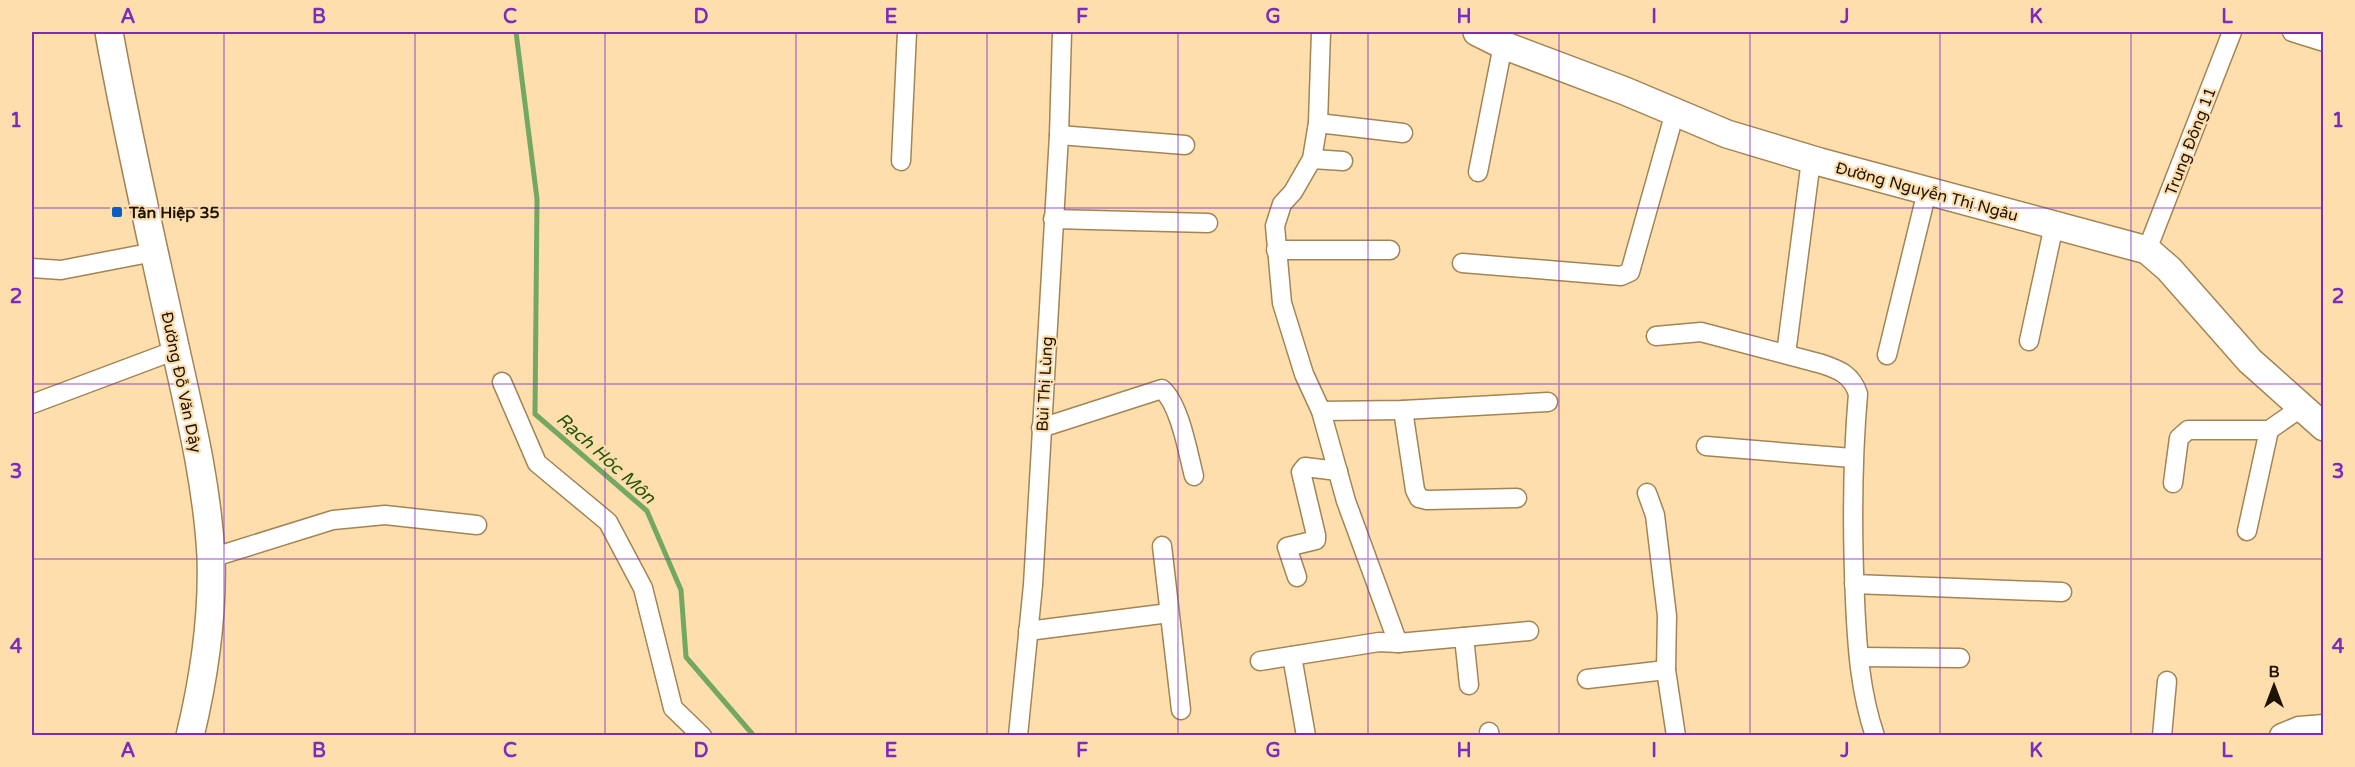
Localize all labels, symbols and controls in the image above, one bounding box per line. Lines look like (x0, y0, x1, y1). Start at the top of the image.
text: A (121, 5, 136, 29)
text: B (312, 5, 326, 29)
text: C (503, 5, 517, 29)
text: D (693, 5, 709, 29)
text: E (885, 5, 898, 29)
text: F (1076, 5, 1088, 29)
text: G (1265, 5, 1281, 29)
text: H (1456, 5, 1472, 29)
text: I (1651, 5, 1657, 29)
text: J (1839, 5, 1850, 29)
text: K (2029, 5, 2043, 29)
text: L (2221, 5, 2233, 29)
street label: Trung Đông 11 (2161, 84, 2221, 198)
text: 1 (10, 109, 22, 133)
text: 1 (2332, 109, 2344, 133)
street label: Đường Nguyễn Thị Ngâu (1833, 158, 2020, 226)
place label: Tân Hiệp 35 (128, 203, 220, 223)
marker: Tân Hiệp 35 (110, 205, 124, 219)
text: 2 (10, 285, 22, 309)
text: 2 (2332, 285, 2344, 309)
street label: Đường Đỗ Văn Dậy (156, 310, 206, 455)
street label: Bùi Thị Lùng (1033, 336, 1057, 432)
water label: Rạch Hóc Môn (552, 408, 661, 509)
text: 3 (10, 460, 22, 484)
text: 3 (2332, 460, 2344, 484)
text: 4 (10, 635, 23, 659)
text: 4 (2332, 635, 2345, 659)
north arrow (2244, 656, 2304, 716)
text: B (2268, 662, 2280, 682)
text: A (121, 739, 136, 763)
text: B (312, 739, 326, 763)
text: C (503, 739, 517, 763)
text: D (693, 739, 709, 763)
text: E (885, 739, 898, 763)
text: F (1076, 739, 1088, 763)
text: G (1265, 739, 1281, 763)
text: H (1456, 739, 1472, 763)
text: I (1651, 739, 1657, 763)
text: J (1839, 739, 1850, 763)
text: K (2029, 739, 2043, 763)
text: L (2221, 739, 2233, 763)

